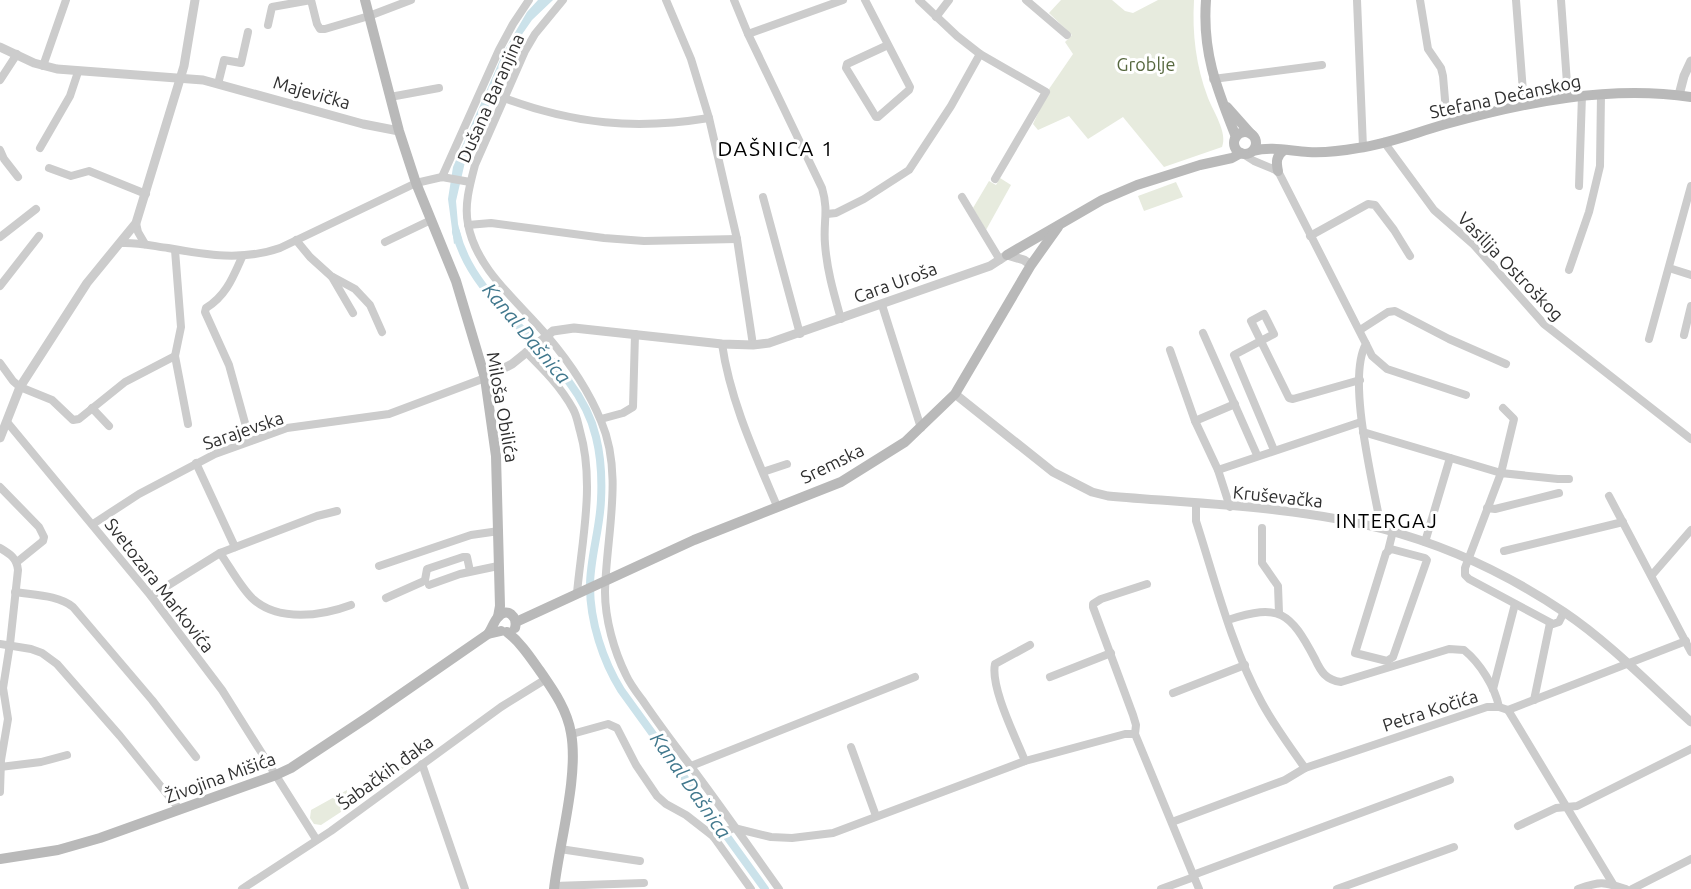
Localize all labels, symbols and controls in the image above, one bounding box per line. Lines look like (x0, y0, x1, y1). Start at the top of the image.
street label: Dušana Baranjina (453, 30, 527, 166)
park label: Groblje (1117, 54, 1175, 74)
street label: Stefana Dečanskog (1428, 70, 1582, 122)
street label: Majevička (271, 71, 353, 113)
district label: DAŠNICA 1 (717, 136, 835, 160)
street label: Vasilija Ostroškog (1454, 208, 1568, 324)
street label: Cara Uroša (851, 258, 939, 306)
water label: Kanal Dašnica (478, 278, 576, 388)
street label: Miloša Obilića (483, 350, 523, 464)
street label: Sarajevska (200, 407, 286, 453)
street label: Sremska (797, 439, 867, 487)
street label: Kruševačka (1232, 481, 1324, 511)
district label: INTERGAJ (1336, 509, 1438, 532)
street label: Svetozara Markovića (101, 514, 219, 656)
street label: Petra Kočića (1380, 685, 1480, 735)
water label: Kanal Dašnica (646, 728, 736, 843)
street label: Šabačkih đaka (333, 730, 437, 813)
street label: Živojina Mišića (162, 747, 278, 806)

